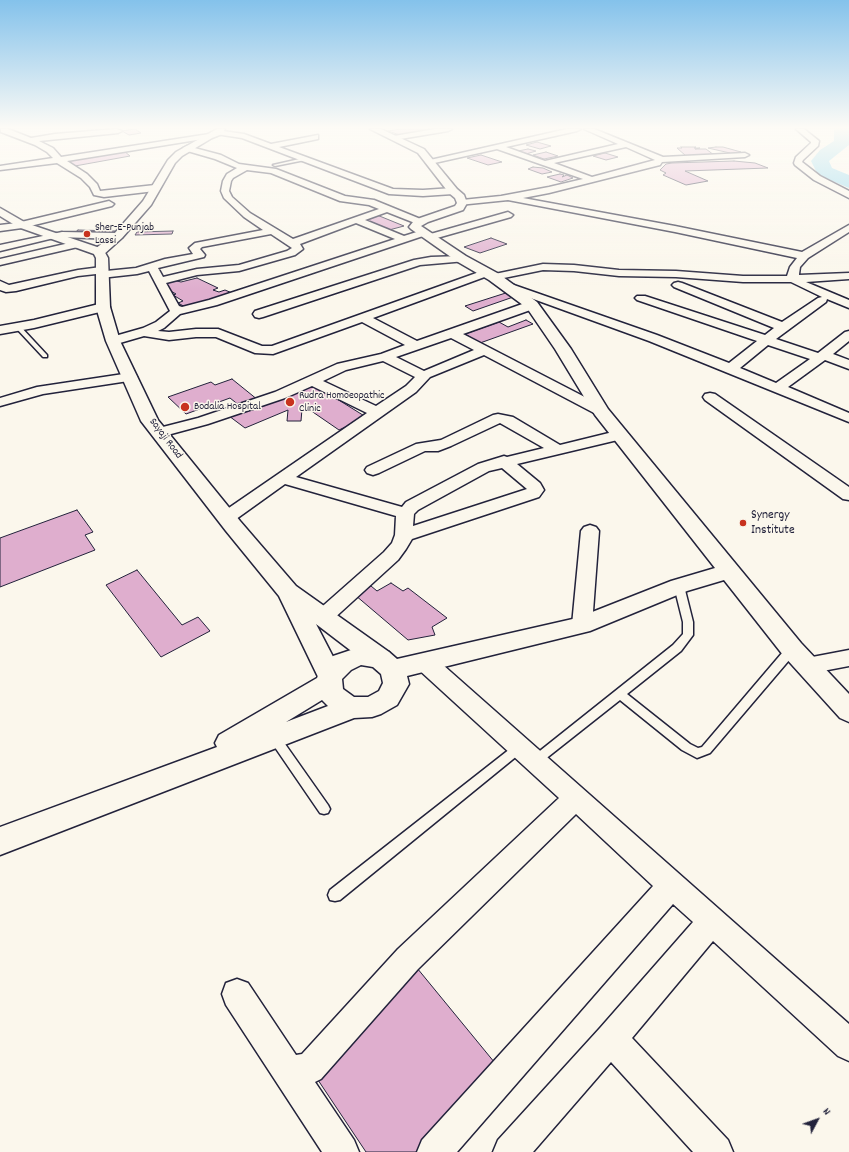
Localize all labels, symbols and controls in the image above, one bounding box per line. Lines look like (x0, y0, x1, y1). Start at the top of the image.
place label: Sher-E-Punjab Lassi (95, 221, 154, 247)
marker: Sher-E-Punjab Lassi (82, 229, 92, 239)
place label: Rudra Homoeopathic Clinic (299, 389, 384, 415)
marker: Rudra Homoeopathic Clinic (284, 396, 296, 408)
place label: Bodalia Hospital (194, 400, 261, 414)
marker: Bodalia Hospital (179, 401, 191, 413)
street label: Sayaji Road (145, 416, 185, 462)
place label: Synergy Institute (751, 508, 795, 539)
marker: Synergy Institute (738, 518, 748, 528)
north arrow (797, 1100, 837, 1140)
text: N (818, 1105, 834, 1119)

